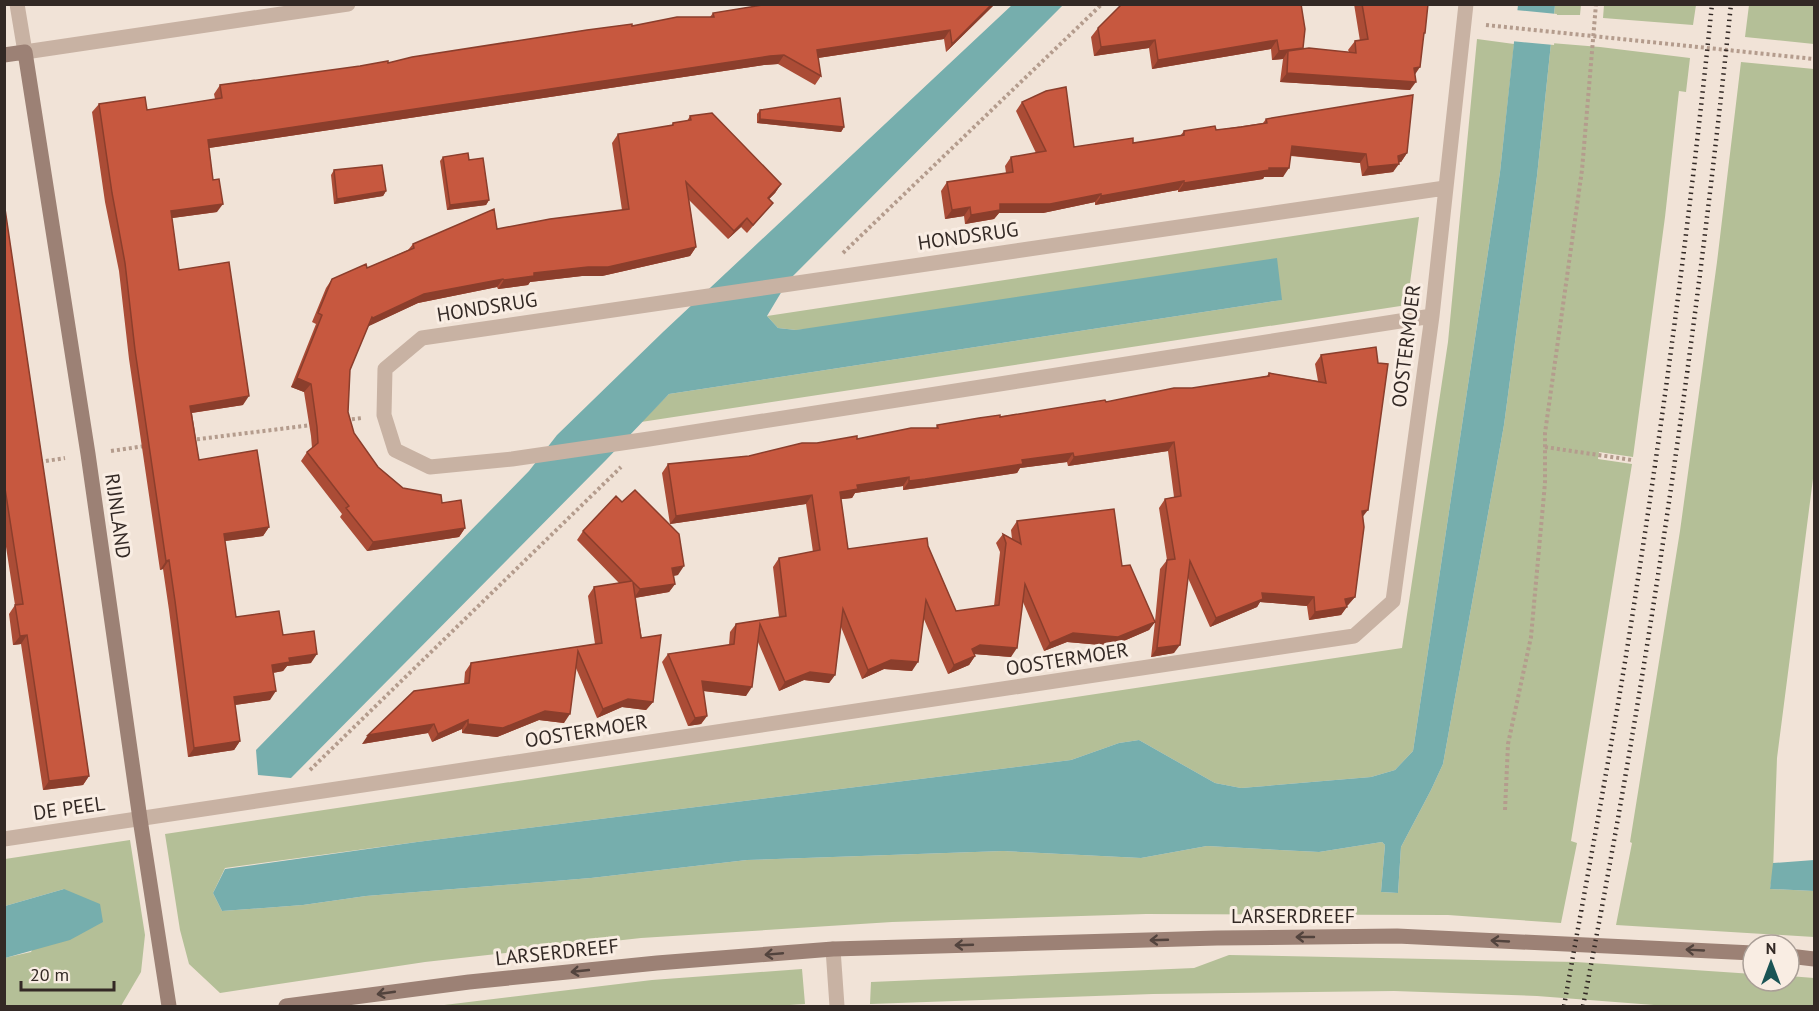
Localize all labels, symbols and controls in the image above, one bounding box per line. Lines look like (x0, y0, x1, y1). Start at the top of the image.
street label: HONDSRUG (916, 216, 1020, 256)
street label: OOSTERMOER (1386, 283, 1426, 409)
street label: HONDSRUG (435, 286, 539, 328)
street label: RIJNLAND (99, 472, 137, 560)
street label: OOSTERMOER (1004, 636, 1130, 682)
street label: OOSTERMOER (523, 708, 649, 754)
street label: DE PEEL (31, 790, 107, 826)
street label: LARSERDREEF (1231, 903, 1355, 929)
one-way arrow (1295, 931, 1315, 943)
street label: LARSERDREEF (494, 933, 620, 971)
north arrow (1741, 933, 1801, 993)
one-way arrow (1149, 934, 1169, 945)
one-way arrow (1490, 936, 1510, 947)
text: N (1766, 938, 1776, 958)
one-way arrow (954, 940, 974, 951)
one-way arrow (1685, 945, 1705, 956)
one-way arrow (765, 949, 785, 960)
scale bar (21, 954, 114, 992)
text: 20 m (30, 963, 69, 986)
one-way arrow (571, 966, 591, 977)
one-way arrow (377, 988, 397, 999)

